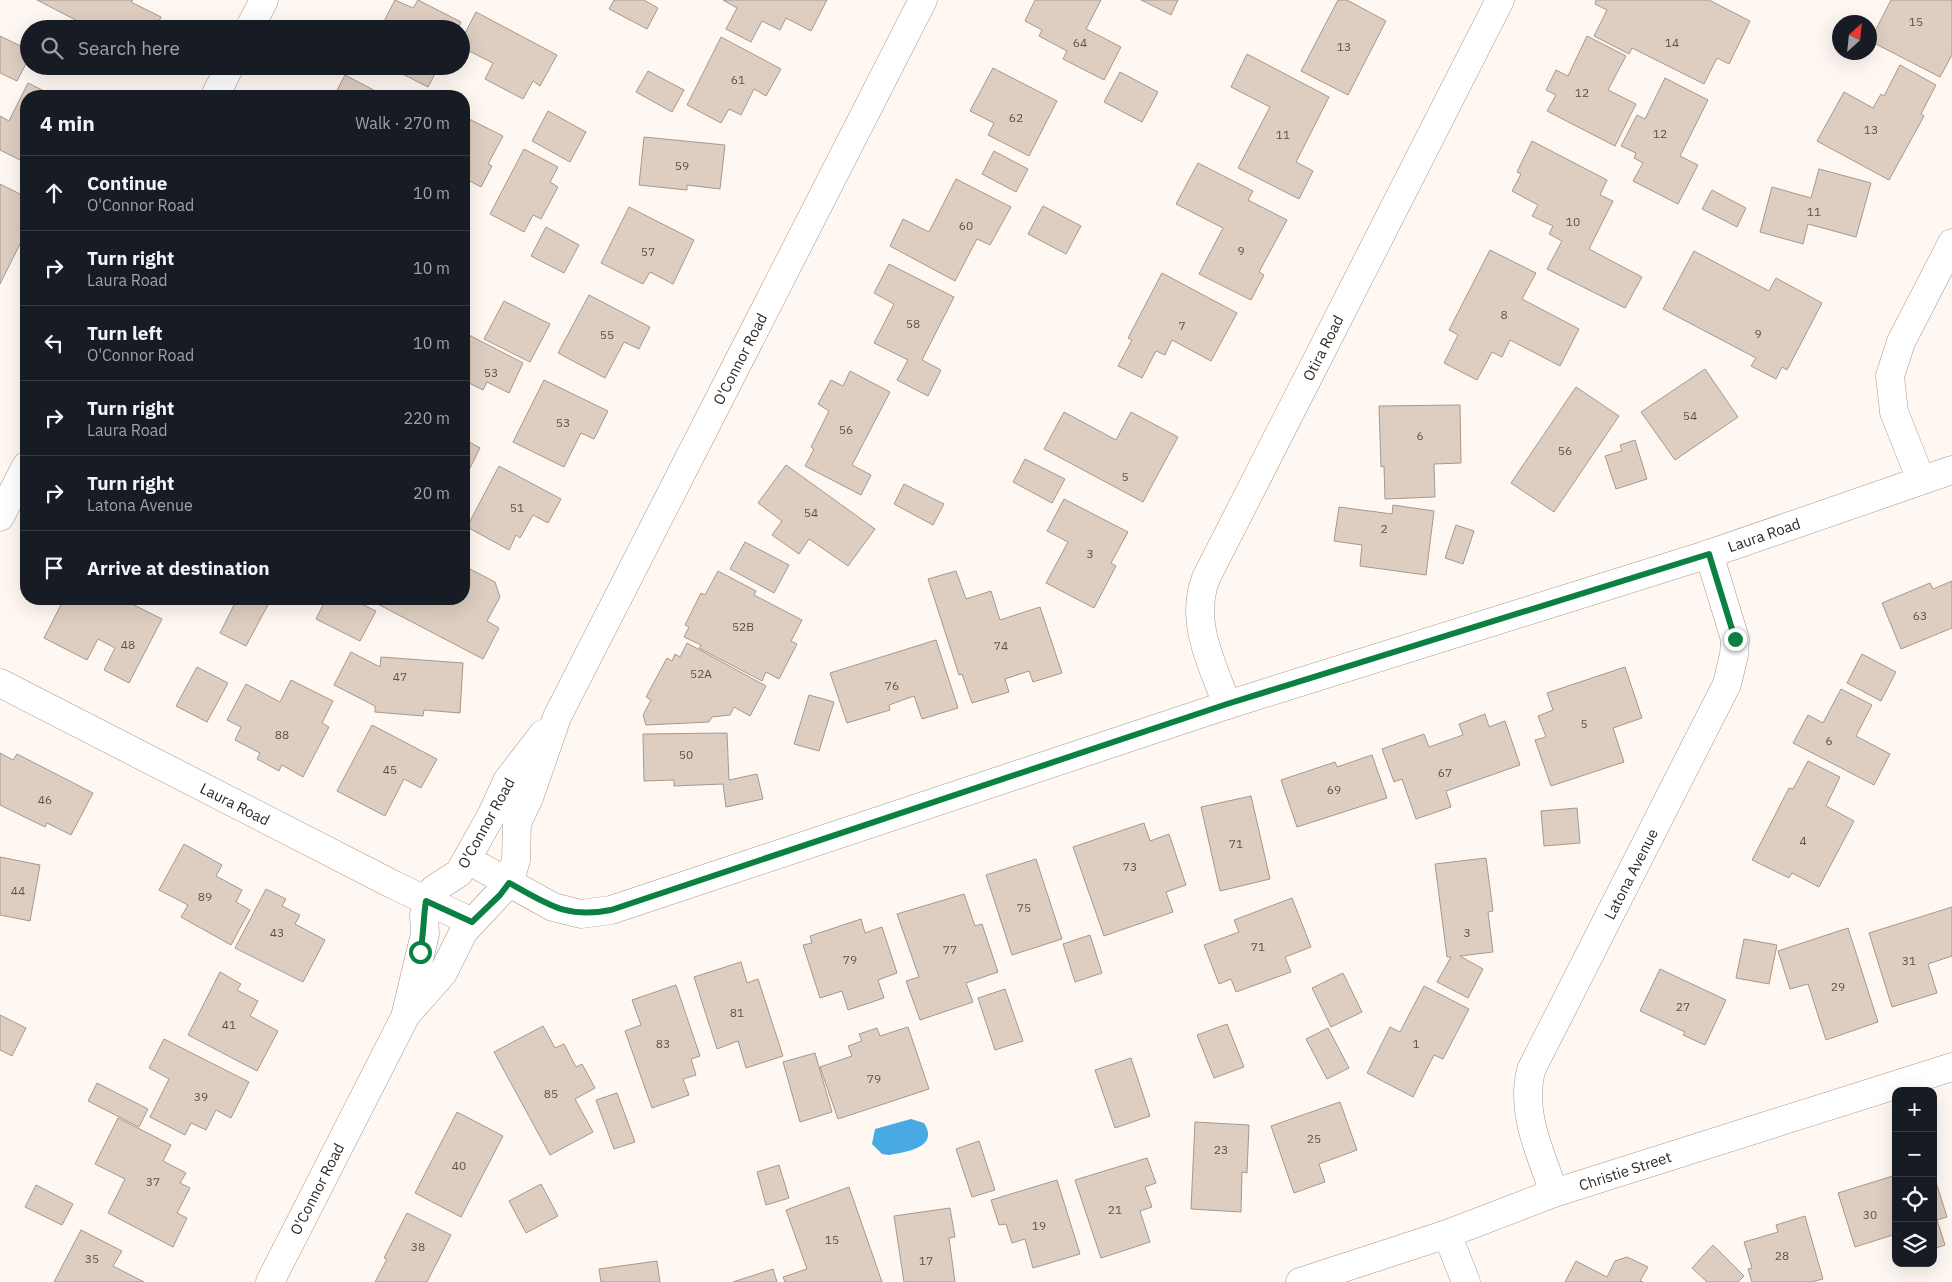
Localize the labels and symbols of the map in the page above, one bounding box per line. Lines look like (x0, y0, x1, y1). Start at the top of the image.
house number: 15 (1909, 14, 1923, 29)
north arrow (1832, 15, 1877, 60)
house number: 64 (1073, 35, 1087, 50)
house number: 14 (1665, 35, 1679, 50)
house number: 13 (1337, 39, 1351, 54)
house number: 61 (731, 72, 745, 87)
house number: 12 (1575, 85, 1589, 100)
house number: 62 (1009, 110, 1023, 125)
house number: 13 (1864, 122, 1878, 137)
house number: 12 (1653, 126, 1667, 141)
house number: 11 (1276, 127, 1290, 142)
house number: 59 (675, 158, 689, 173)
house number: 11 (1807, 204, 1821, 219)
house number: 10 (1566, 214, 1580, 229)
house number: 60 (959, 218, 973, 233)
house number: 9 (1237, 243, 1245, 258)
house number: 57 (641, 244, 655, 259)
house number: 8 (1500, 307, 1508, 322)
street label: O'Connor Road (709, 310, 771, 408)
street label: Otira Road (1298, 312, 1348, 384)
house number: 58 (906, 316, 920, 331)
house number: 7 (1178, 318, 1186, 333)
house number: 9 (1754, 326, 1762, 341)
house number: 55 (600, 327, 614, 342)
house number: 53 (484, 365, 498, 380)
house number: 54 (1683, 408, 1697, 423)
house number: 53 (556, 415, 570, 430)
house number: 56 (839, 422, 853, 437)
house number: 6 (1416, 428, 1424, 443)
house number: 56 (1558, 443, 1572, 458)
house number: 5 (1121, 469, 1129, 484)
house number: 51 (510, 500, 524, 515)
house number: 54 (804, 505, 818, 520)
street label: Laura Road (1725, 514, 1803, 556)
house number: 2 (1380, 521, 1388, 536)
house number: 3 (1086, 546, 1094, 561)
house number: 63 (1913, 608, 1927, 623)
house number: 52B (732, 619, 754, 634)
route end (1724, 628, 1747, 651)
house number: 48 (121, 637, 135, 652)
house number: 74 (994, 638, 1008, 653)
house number: 52A (690, 666, 712, 681)
house number: 47 (393, 669, 407, 684)
house number: 76 (885, 678, 899, 693)
house number: 5 (1580, 716, 1588, 731)
house number: 88 (275, 727, 289, 742)
house number: 6 (1825, 733, 1833, 748)
house number: 50 (679, 747, 693, 762)
house number: 45 (383, 762, 397, 777)
house number: 67 (1438, 765, 1452, 780)
street label: O'Connor Road (453, 774, 519, 872)
street label: Laura Road (197, 778, 273, 830)
house number: 69 (1327, 782, 1341, 797)
house number: 46 (38, 792, 52, 807)
street label: Latona Avenue (1600, 825, 1662, 923)
house number: 4 (1799, 833, 1807, 848)
house number: 71 (1229, 836, 1243, 851)
house number: 73 (1123, 859, 1137, 874)
house number: 44 (11, 883, 25, 898)
house number: 89 (198, 889, 212, 904)
house number: 75 (1017, 900, 1031, 915)
house number: 43 (270, 925, 284, 940)
house number: 3 (1463, 925, 1471, 940)
house number: 71 (1251, 939, 1265, 954)
route start (409, 941, 432, 964)
house number: 77 (943, 942, 957, 957)
house number: 79 (843, 952, 857, 967)
house number: 31 (1902, 953, 1916, 968)
house number: 29 (1831, 979, 1845, 994)
house number: 27 (1676, 999, 1690, 1014)
house number: 81 (730, 1005, 744, 1020)
house number: 41 (222, 1017, 236, 1032)
house number: 83 (656, 1036, 670, 1051)
house number: 1 (1412, 1036, 1420, 1051)
house number: 79 (867, 1071, 881, 1086)
house number: 85 (544, 1086, 558, 1101)
house number: 39 (194, 1089, 208, 1104)
house number: 25 (1307, 1131, 1321, 1146)
street label: O'Connor Road (286, 1140, 348, 1238)
house number: 23 (1214, 1142, 1228, 1157)
street label: Christie Street (1576, 1147, 1674, 1195)
house number: 40 (452, 1158, 466, 1173)
house number: 37 (146, 1174, 160, 1189)
house number: 21 (1108, 1202, 1122, 1217)
house number: 30 (1863, 1207, 1877, 1222)
house number: 19 (1032, 1218, 1046, 1233)
house number: 15 (825, 1232, 839, 1247)
house number: 38 (411, 1239, 425, 1254)
house number: 28 (1775, 1248, 1789, 1263)
house number: 35 (85, 1251, 99, 1266)
house number: 17 (919, 1253, 933, 1268)

